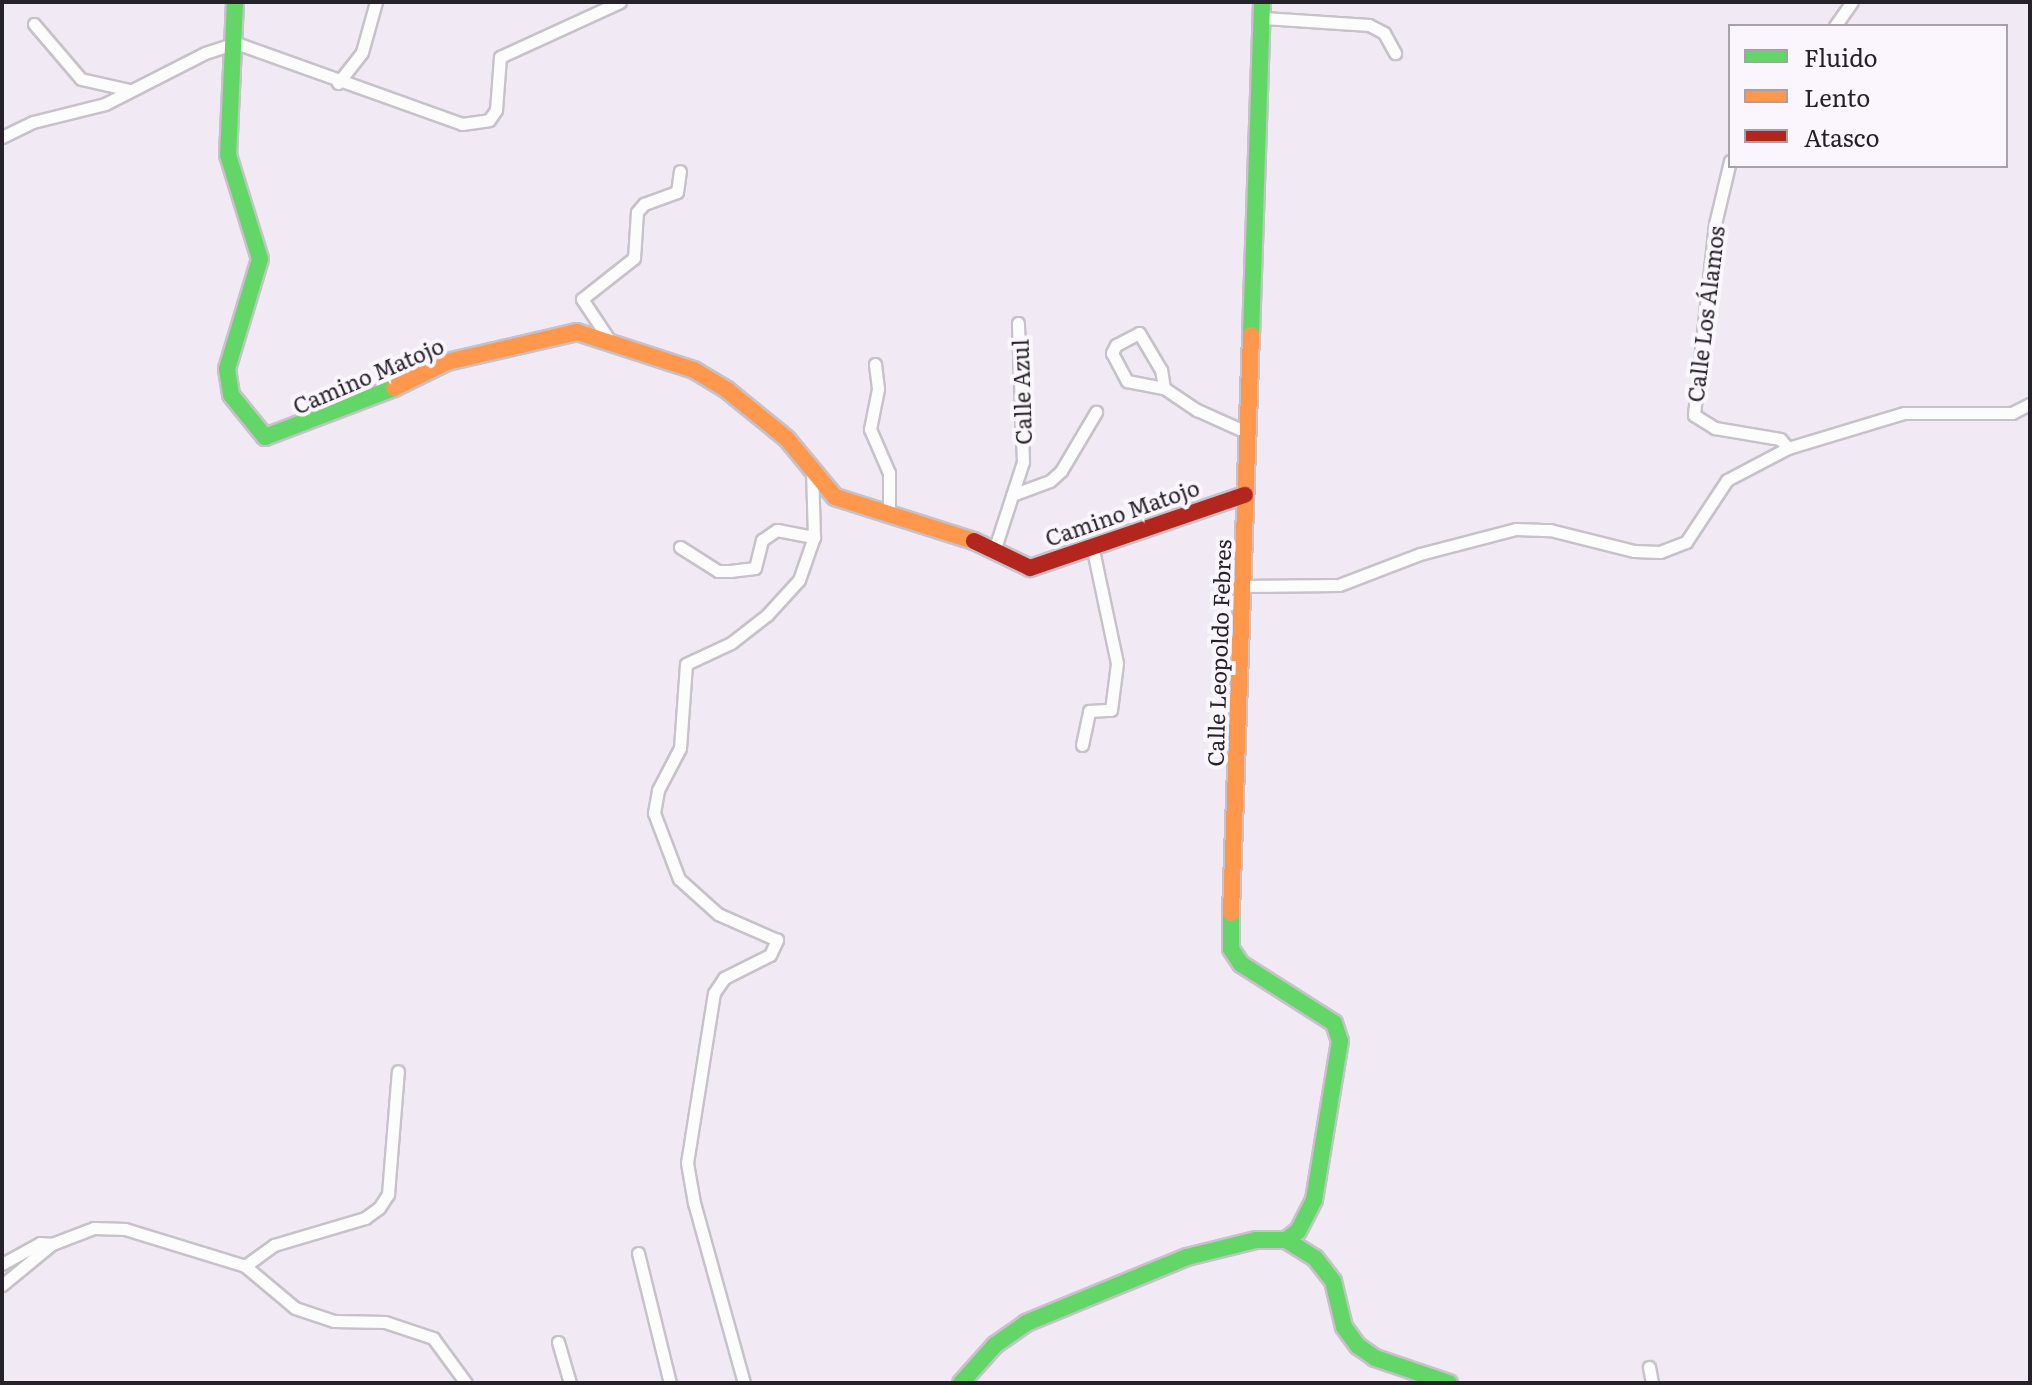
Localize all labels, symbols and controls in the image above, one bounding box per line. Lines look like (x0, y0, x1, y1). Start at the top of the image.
legend (1728, 24, 2008, 168)
text: Fluido (1804, 39, 1878, 74)
text: Lento (1804, 79, 1870, 114)
text: Atasco (1804, 119, 1879, 154)
street label: Calle Los Álamos (1681, 224, 1729, 404)
street label: Camino Matojo (289, 331, 447, 419)
street label: Calle Azul (1006, 339, 1036, 445)
street label: Camino Matojo (1041, 473, 1203, 551)
street label: Calle Leopoldo Febres (1201, 539, 1235, 767)

